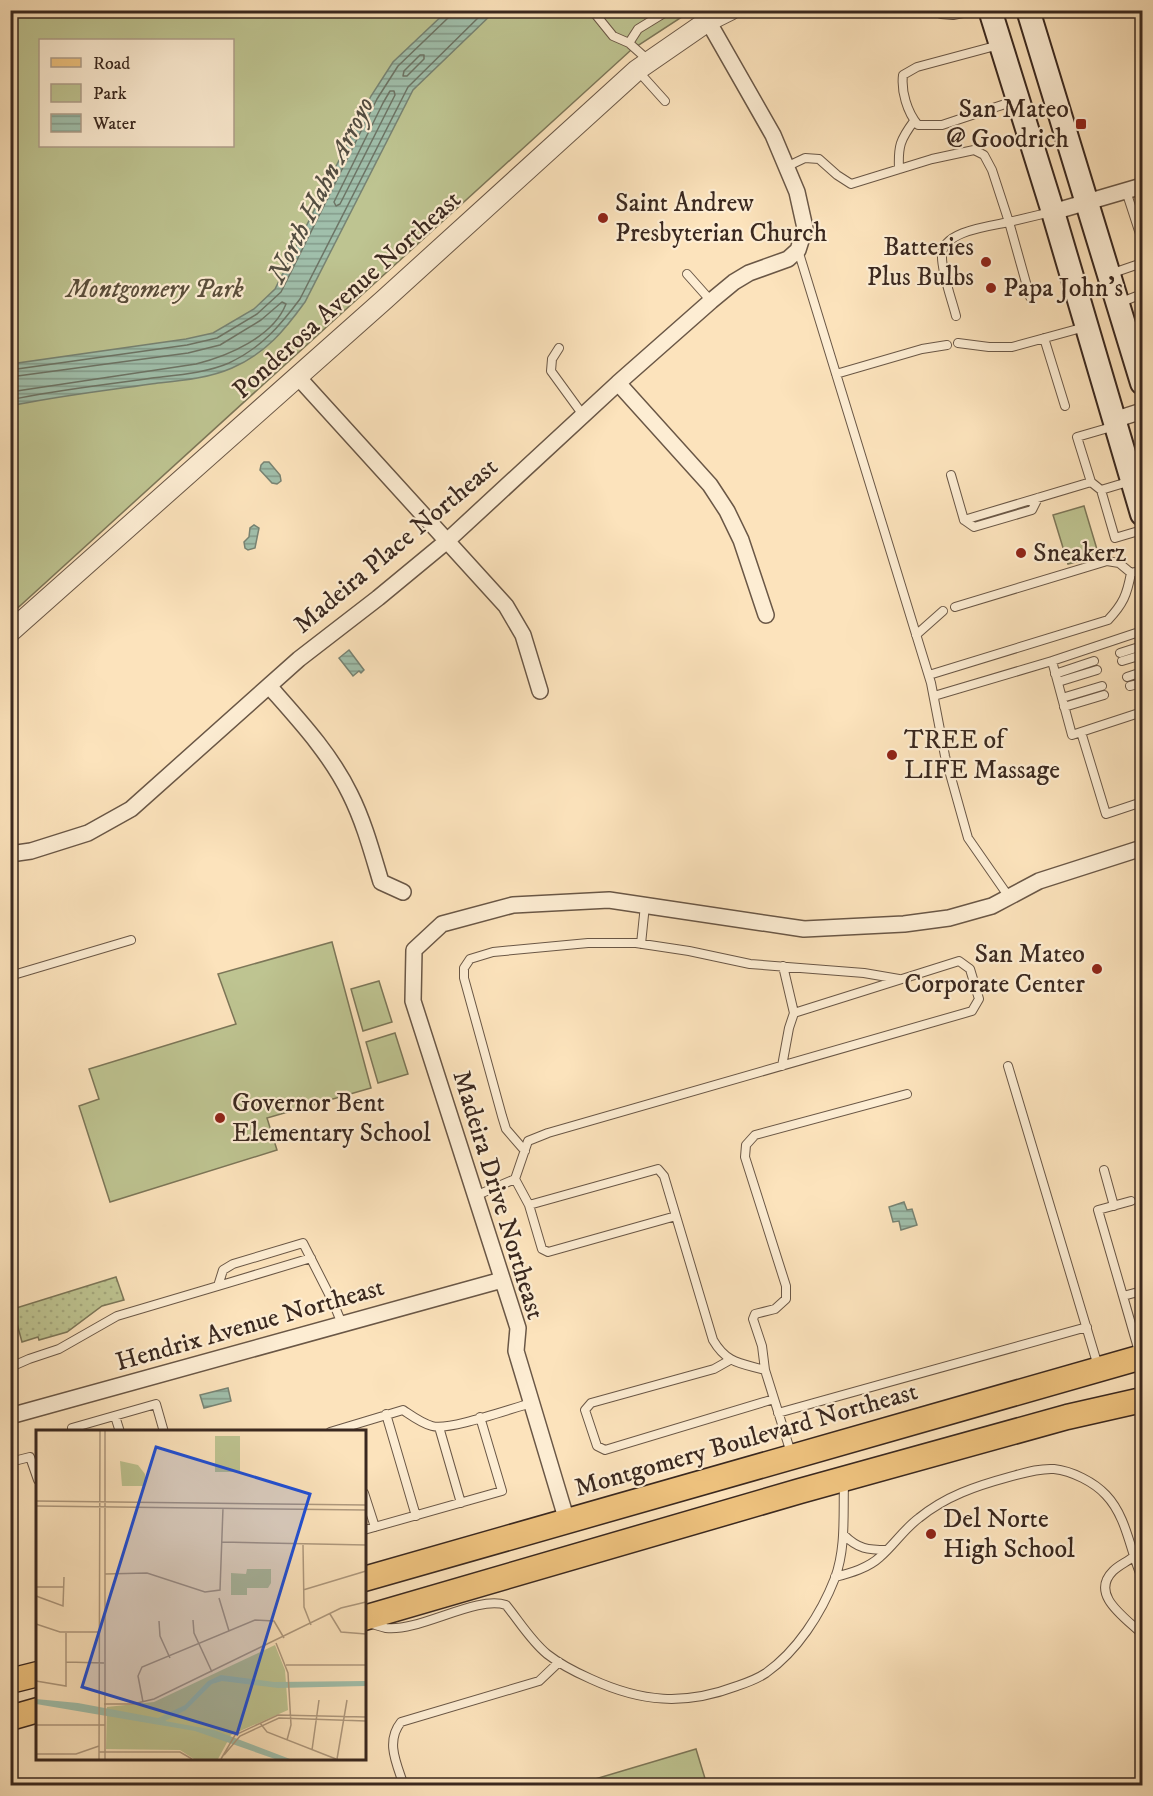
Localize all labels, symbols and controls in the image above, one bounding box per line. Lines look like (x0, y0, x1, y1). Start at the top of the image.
legend (39, 39, 234, 147)
text: Road (93, 53, 130, 75)
text: Park (93, 83, 127, 105)
water label: North Hahn Arroyo (259, 92, 382, 290)
place label: San Mateo @ Goodrich (946, 93, 1069, 156)
text: Water (92, 113, 136, 135)
marker: San Mateo @ Goodrich (1074, 117, 1088, 131)
street label: Ponderosa Avenue Northeast (226, 184, 468, 406)
place label: Saint Andrew Presbyterian Church (615, 187, 828, 250)
marker: Saint Andrew Presbyterian Church (596, 211, 610, 225)
place label: Batteries Plus Bulbs (867, 231, 974, 294)
marker: Batteries Plus Bulbs (979, 255, 993, 269)
place label: Papa John's (1003, 272, 1123, 305)
park label: Montgomery Park (64, 273, 244, 306)
marker: Papa John's (984, 281, 998, 295)
street label: Madeira Place Northeast (287, 451, 505, 641)
place label: Sneakerz (1033, 537, 1126, 570)
marker: Sneakerz (1014, 546, 1028, 560)
place label: TREE of LIFE Massage (904, 724, 1060, 787)
marker: TREE of LIFE Massage (885, 748, 899, 762)
place label: San Mateo Corporate Center (904, 938, 1085, 1001)
marker: San Mateo Corporate Center (1090, 962, 1104, 976)
street label: Madeira Drive Northeast (444, 1066, 552, 1324)
place label: Governor Bent Elementary School (232, 1087, 431, 1150)
marker: Governor Bent Elementary School (213, 1111, 227, 1125)
street label: Hendrix Avenue Northeast (112, 1271, 388, 1379)
street label: Montgomery Boulevard Northeast (571, 1375, 921, 1505)
inset map (36, 1430, 366, 1760)
place label: Del Norte High School (943, 1503, 1075, 1566)
marker: Del Norte High School (924, 1527, 938, 1541)

